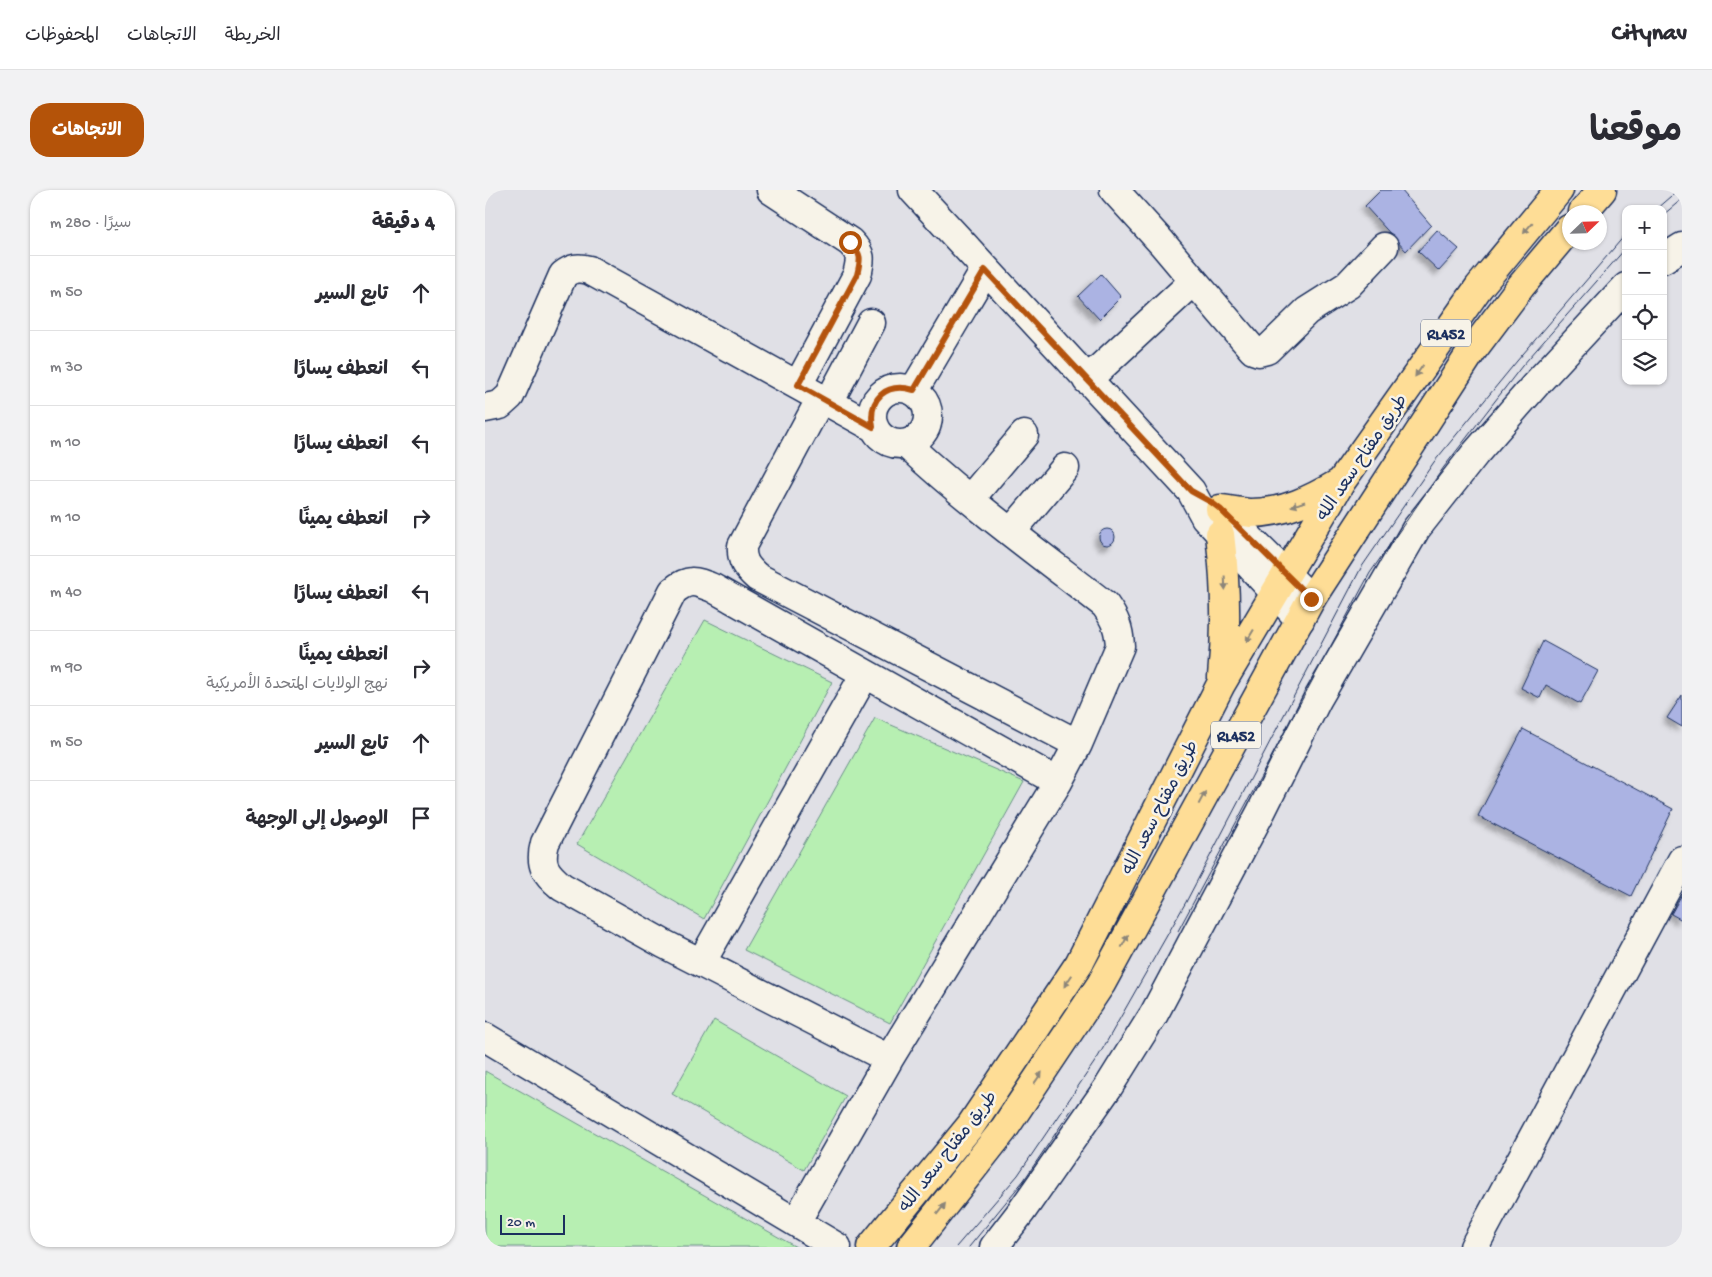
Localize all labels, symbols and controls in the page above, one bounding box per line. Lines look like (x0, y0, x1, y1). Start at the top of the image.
text: Citynav (1612, 20, 1687, 49)
text: المحفوظات (25, 26, 99, 47)
text: الاتجاهات (127, 26, 197, 47)
text: الخريطة (225, 26, 281, 47)
button: الاتجاهات (30, 103, 144, 157)
text: موقعنا (1589, 113, 1682, 154)
north arrow (1562, 205, 1607, 250)
map controls (1622, 205, 1667, 385)
button: + (1622, 205, 1667, 250)
text: 4 دقيقة (372, 212, 435, 237)
text: سيرًا · 280 m (50, 215, 131, 234)
one-way arrow (1522, 221, 1533, 234)
route start (839, 231, 862, 254)
button: − (1622, 250, 1667, 295)
icon: ahead (407, 279, 435, 307)
text: 50 m (50, 284, 83, 303)
text: تابع السير (316, 284, 388, 307)
button: locate (1622, 295, 1667, 340)
road number: RL452 (1421, 320, 1471, 346)
button: layers (1622, 340, 1667, 385)
icon: left (407, 354, 435, 382)
text: 30 m (50, 359, 83, 378)
text: انعطف يسارًا (294, 359, 388, 382)
one-way arrow (1414, 364, 1424, 378)
street label: طريق مفتاح سعد الله (1313, 391, 1413, 526)
icon: left (407, 429, 435, 457)
text: 10 m (50, 434, 81, 453)
text: انعطف يسارًا (294, 434, 388, 457)
one-way arrow (1290, 501, 1305, 508)
icon: right (407, 504, 435, 532)
text: 10 m (50, 509, 81, 528)
text: انعطف يمينًا (299, 509, 388, 532)
one-way arrow (1222, 575, 1230, 591)
icon: left (407, 579, 435, 607)
text: 40 m (50, 584, 82, 603)
text: انعطف يسارًا (294, 584, 388, 607)
route end (1300, 588, 1323, 611)
one-way arrow (1245, 630, 1254, 643)
text: انعطف يمينًا (299, 645, 388, 668)
icon: right (407, 654, 435, 682)
text: 90 m (50, 659, 82, 678)
text: نهج الولايات المتحدة الأمريكية (206, 676, 388, 695)
road number: RL452 (1211, 722, 1261, 748)
icon: ahead (407, 729, 435, 757)
text: 50 m (50, 734, 83, 753)
text: تابع السير (316, 734, 388, 757)
street label: طريق مفتاح سعد الله (1118, 737, 1204, 879)
one-way arrow (1198, 791, 1206, 805)
icon: arrive (407, 804, 435, 832)
text: الوصول إلى الوجهة (245, 809, 388, 832)
one-way arrow (1120, 934, 1129, 947)
one-way arrow (1063, 974, 1073, 988)
one-way arrow (1033, 1071, 1043, 1085)
street label: طريق مفتاح سعد الله (895, 1088, 1003, 1217)
one-way arrow (936, 1202, 947, 1215)
scale bar (500, 1212, 565, 1235)
text: 20 m (507, 1215, 535, 1232)

